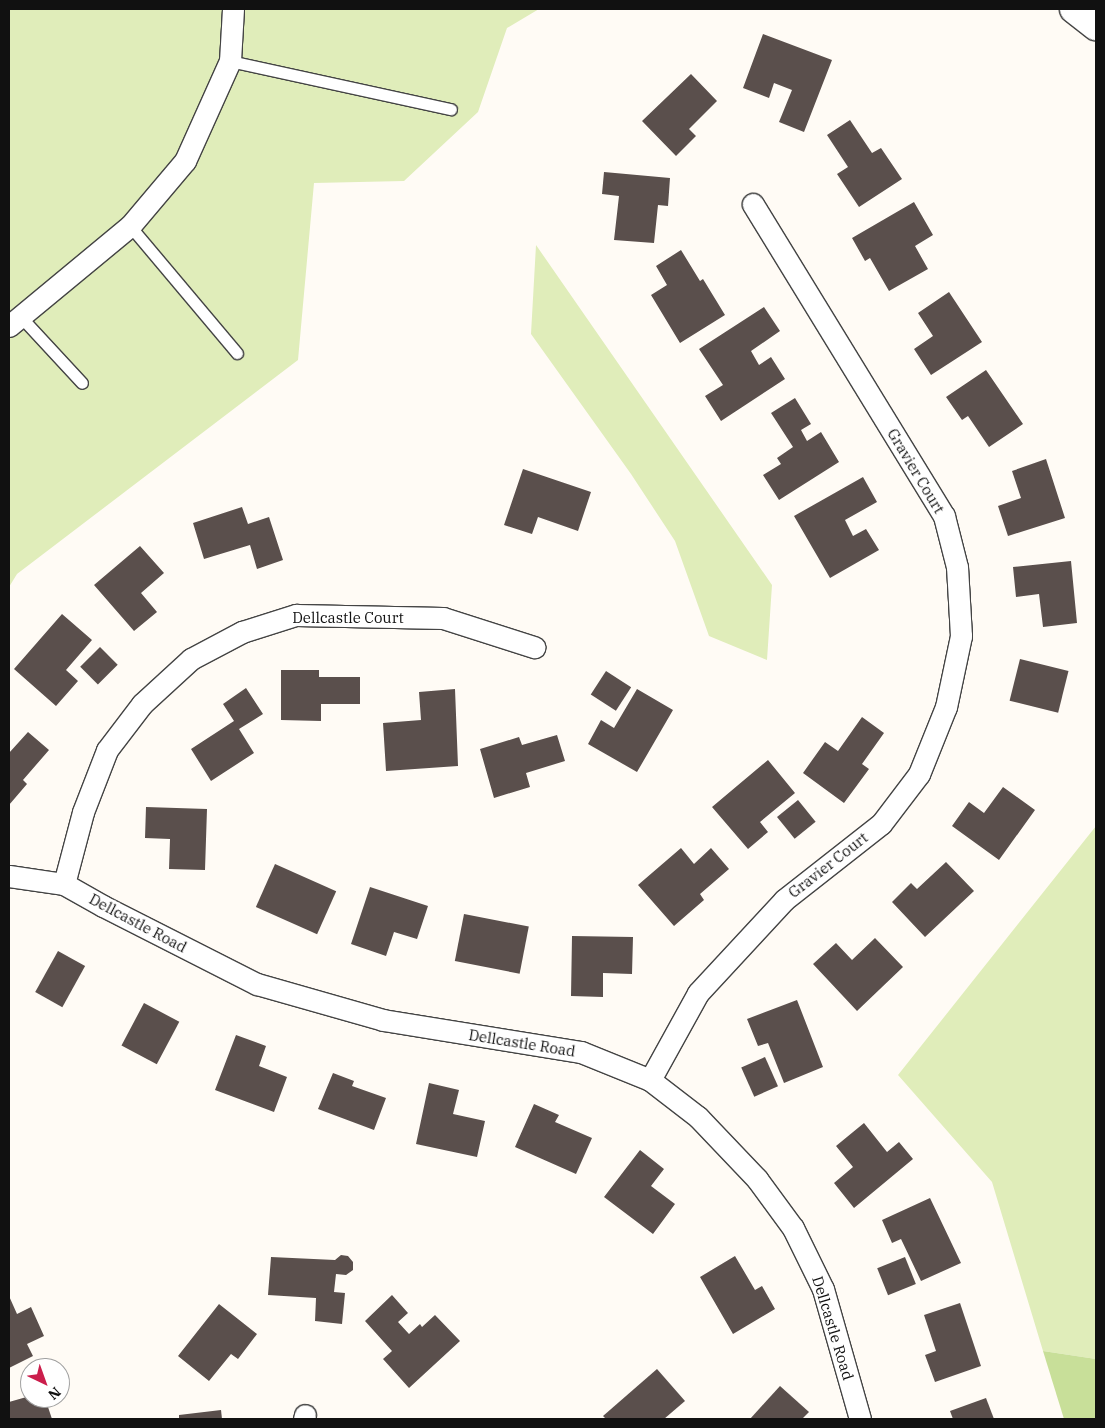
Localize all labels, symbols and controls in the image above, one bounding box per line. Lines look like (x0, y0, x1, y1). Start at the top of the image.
street label: Gravier Court (884, 425, 948, 517)
street label: Dellcastle Court (292, 609, 404, 627)
street label: Gravier Court (785, 828, 871, 902)
street label: Dellcastle Road (86, 890, 190, 956)
street label: Dellcastle Road (467, 1026, 577, 1060)
street label: Dellcastle Road (809, 1274, 857, 1382)
north arrow (20, 1358, 70, 1408)
text: N (44, 1383, 65, 1404)

